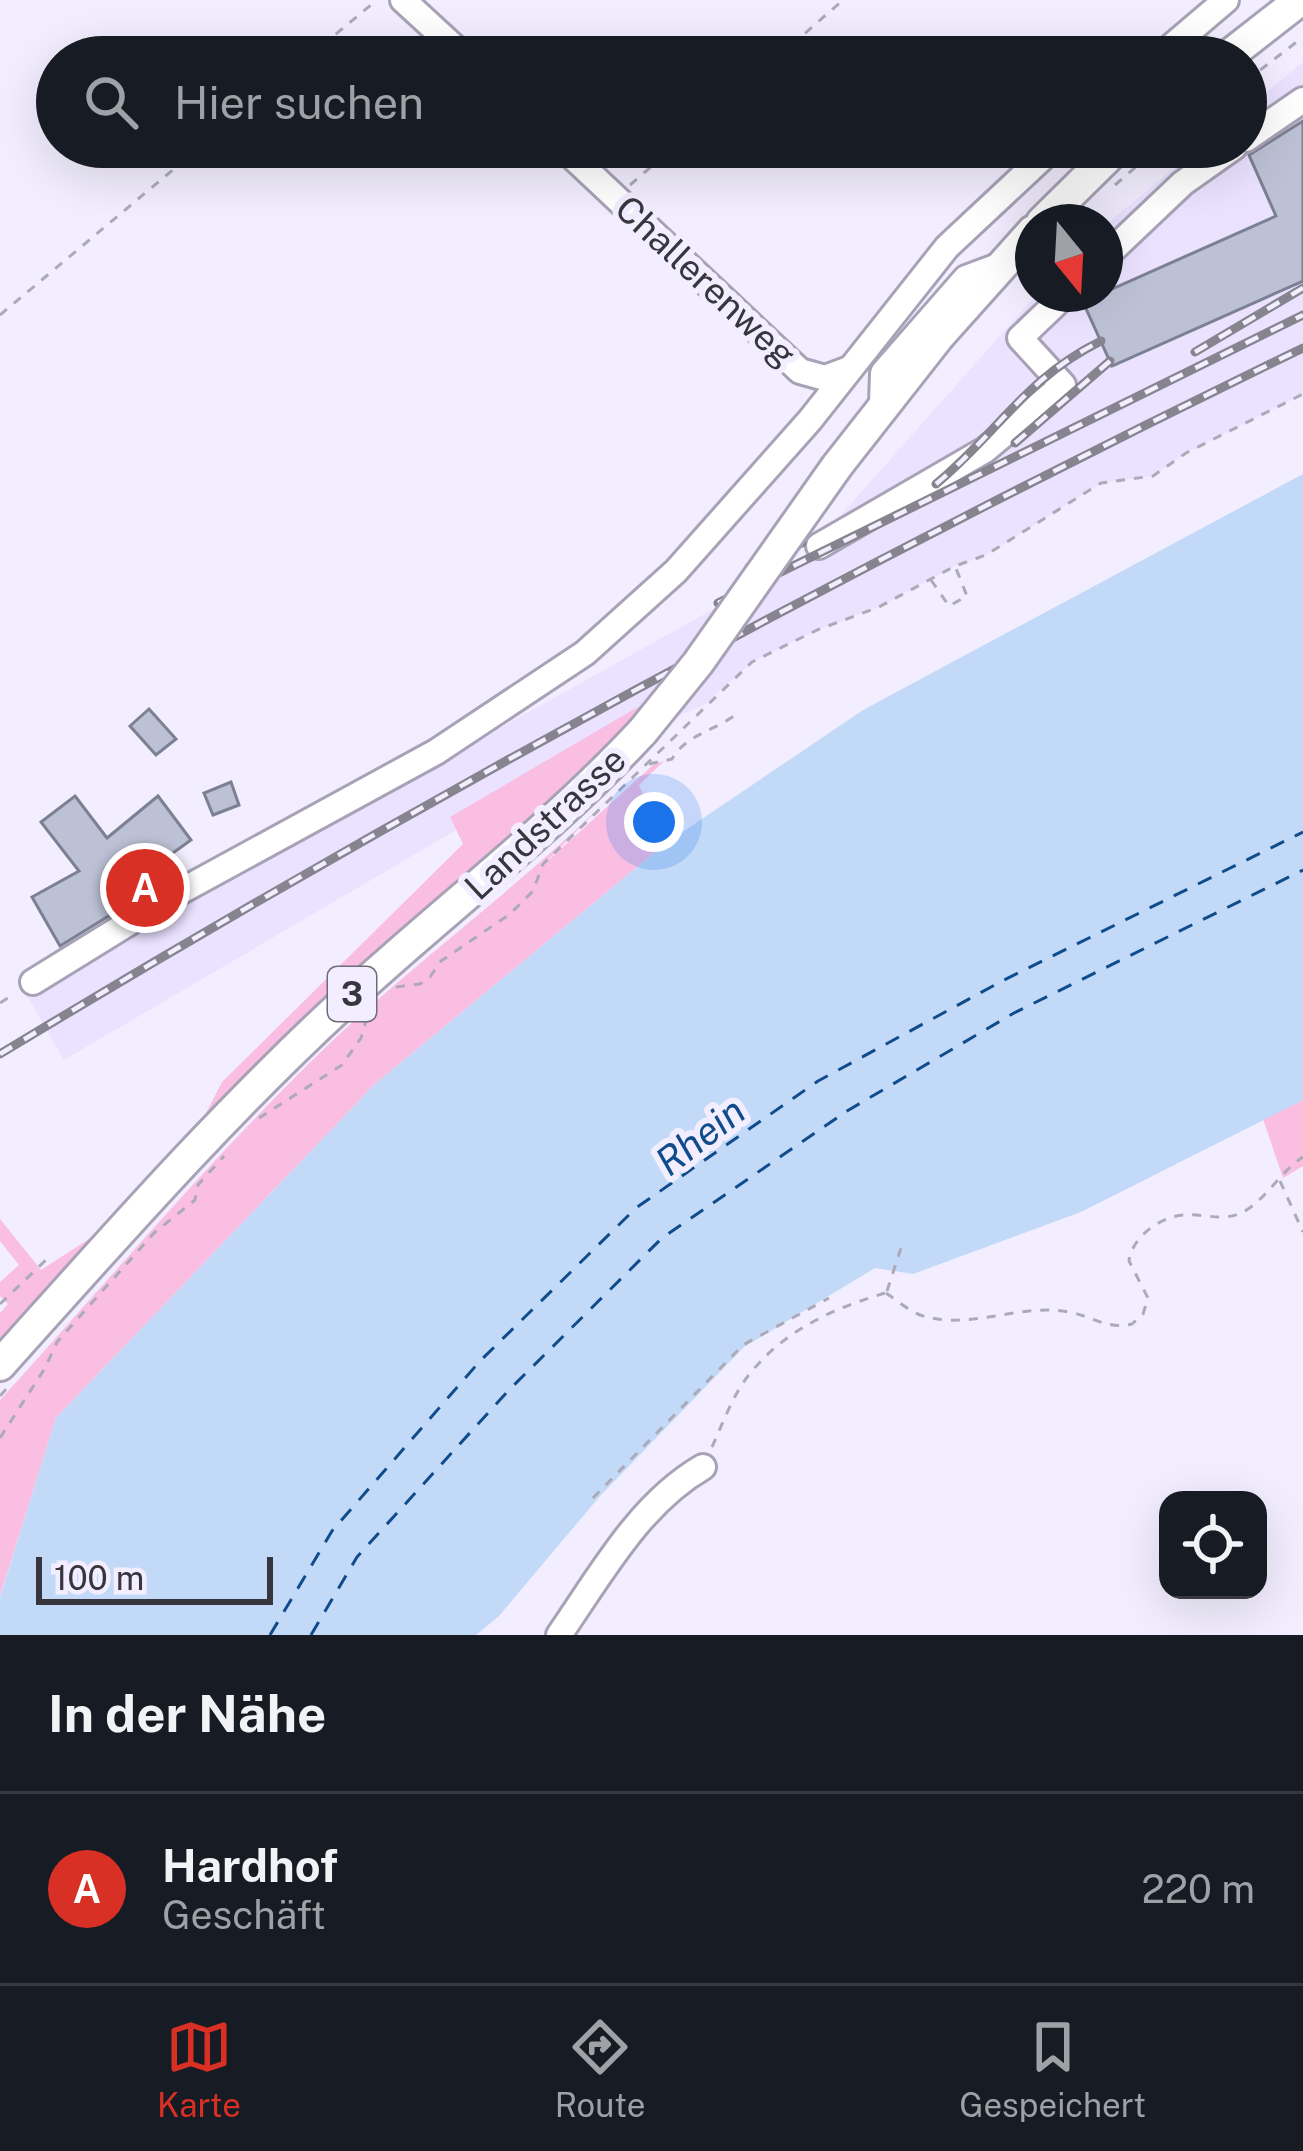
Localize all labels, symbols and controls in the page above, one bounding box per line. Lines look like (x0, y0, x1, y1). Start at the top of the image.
search box (36, 36, 1267, 168)
icon: search (78, 69, 144, 135)
text: Hier suchen (174, 76, 424, 129)
street label: Challerenweg (607, 187, 805, 375)
north arrow (1015, 204, 1123, 312)
street label: Landstrasse (456, 738, 634, 908)
your location (624, 792, 684, 852)
pin: A (106, 843, 184, 933)
road number: 3 (328, 967, 376, 1021)
water label: Rhein (646, 1087, 754, 1185)
map controls (1159, 1491, 1267, 1599)
button: locate (1159, 1491, 1267, 1599)
scale bar (36, 1551, 273, 1604)
text: 100 m (54, 1559, 144, 1597)
text: In der Nähe (48, 1684, 326, 1743)
text: Hardhof (162, 1839, 338, 1892)
text: A (73, 1866, 101, 1912)
text: 220 m (1141, 1866, 1255, 1912)
text: Geschäft (162, 1892, 326, 1938)
tab: Karte (157, 2014, 241, 2124)
tab: Route (555, 2014, 645, 2124)
tab: Gespeichert (959, 2014, 1146, 2124)

